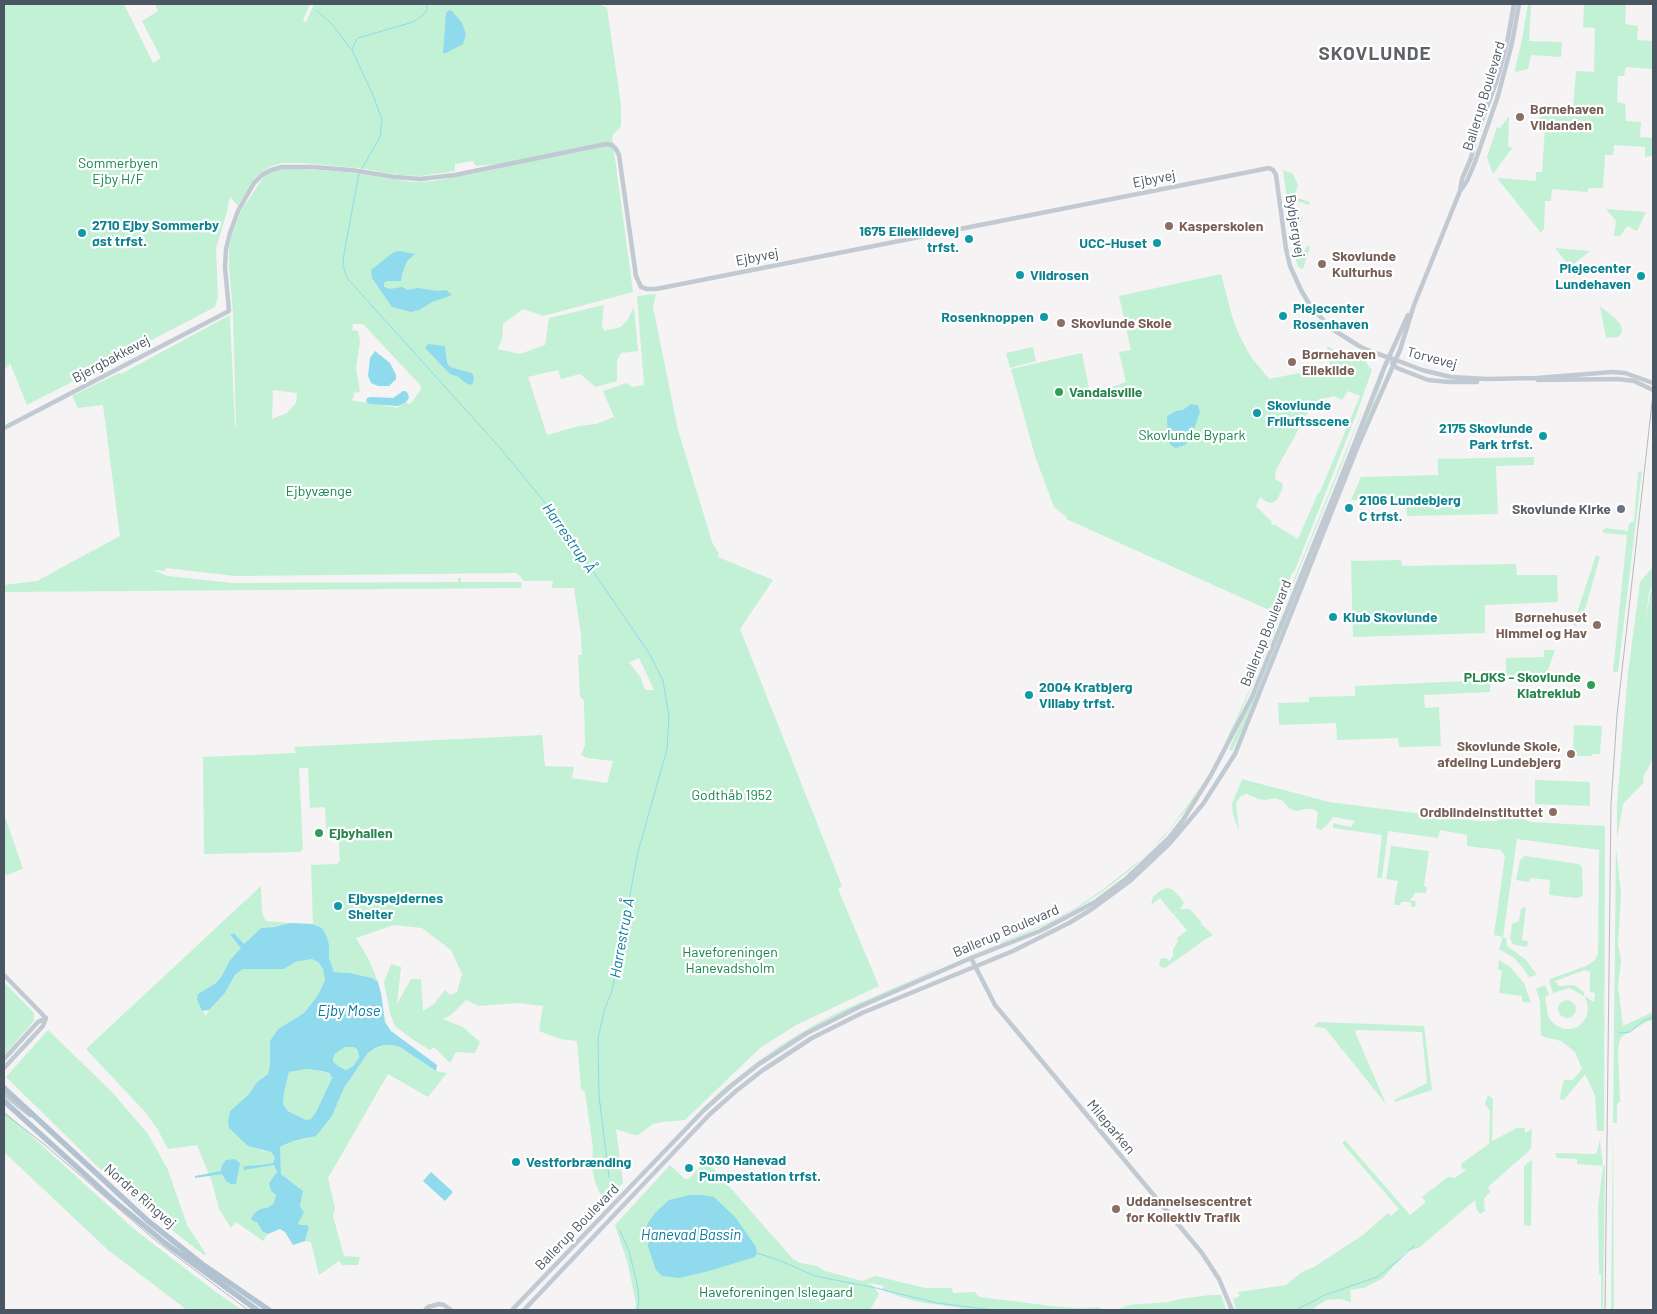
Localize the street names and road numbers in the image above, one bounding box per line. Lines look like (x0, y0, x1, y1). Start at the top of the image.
street label: Ballerup Boulevard (1459, 39, 1509, 153)
street label: Ejbyvej (1131, 167, 1177, 191)
street label: Bybjergvej (1282, 193, 1308, 259)
street label: Ejbyvej (734, 245, 780, 269)
street label: Bjergbakkevej (69, 332, 153, 386)
street label: Torvevej (1405, 343, 1459, 373)
street label: Ballerup Boulevard (1237, 577, 1295, 689)
street label: Ballerup Boulevard (950, 901, 1062, 961)
street label: Mileparken (1083, 1096, 1139, 1158)
street label: Nordre Ringvej (101, 1160, 179, 1232)
street label: Ballerup Boulevard (531, 1180, 623, 1274)

